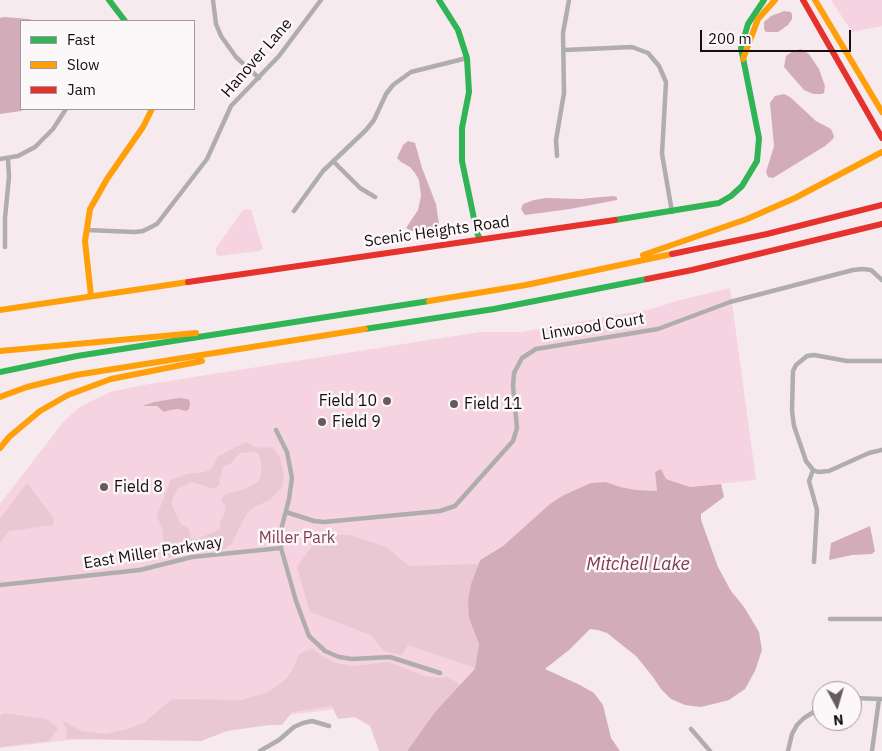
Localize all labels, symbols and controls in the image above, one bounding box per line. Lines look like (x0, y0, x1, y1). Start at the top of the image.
street label: Hanover Lane (217, 15, 297, 101)
legend (20, 20, 195, 110)
scale bar (702, 20, 853, 52)
text: 200 m (708, 29, 752, 48)
text: Fast (67, 30, 95, 49)
text: Slow (67, 55, 100, 74)
text: Jam (67, 80, 96, 99)
street label: Scenic Heights Road (363, 212, 511, 252)
street label: Linwood Court (540, 309, 646, 345)
place label: Field 10 (319, 391, 377, 411)
place label: Field 11 (464, 394, 522, 414)
marker: Field 10 (381, 395, 393, 407)
marker: Field 11 (448, 398, 460, 410)
place label: Field 9 (332, 412, 381, 432)
marker: Field 9 (316, 416, 328, 428)
place label: Field 8 (114, 477, 163, 497)
marker: Field 8 (98, 481, 110, 493)
park label: Miller Park (259, 528, 335, 548)
street label: East Miller Parkway (82, 533, 224, 573)
water label: Mitchell Lake (586, 554, 690, 576)
north arrow (812, 681, 862, 731)
text: N (832, 710, 844, 729)

